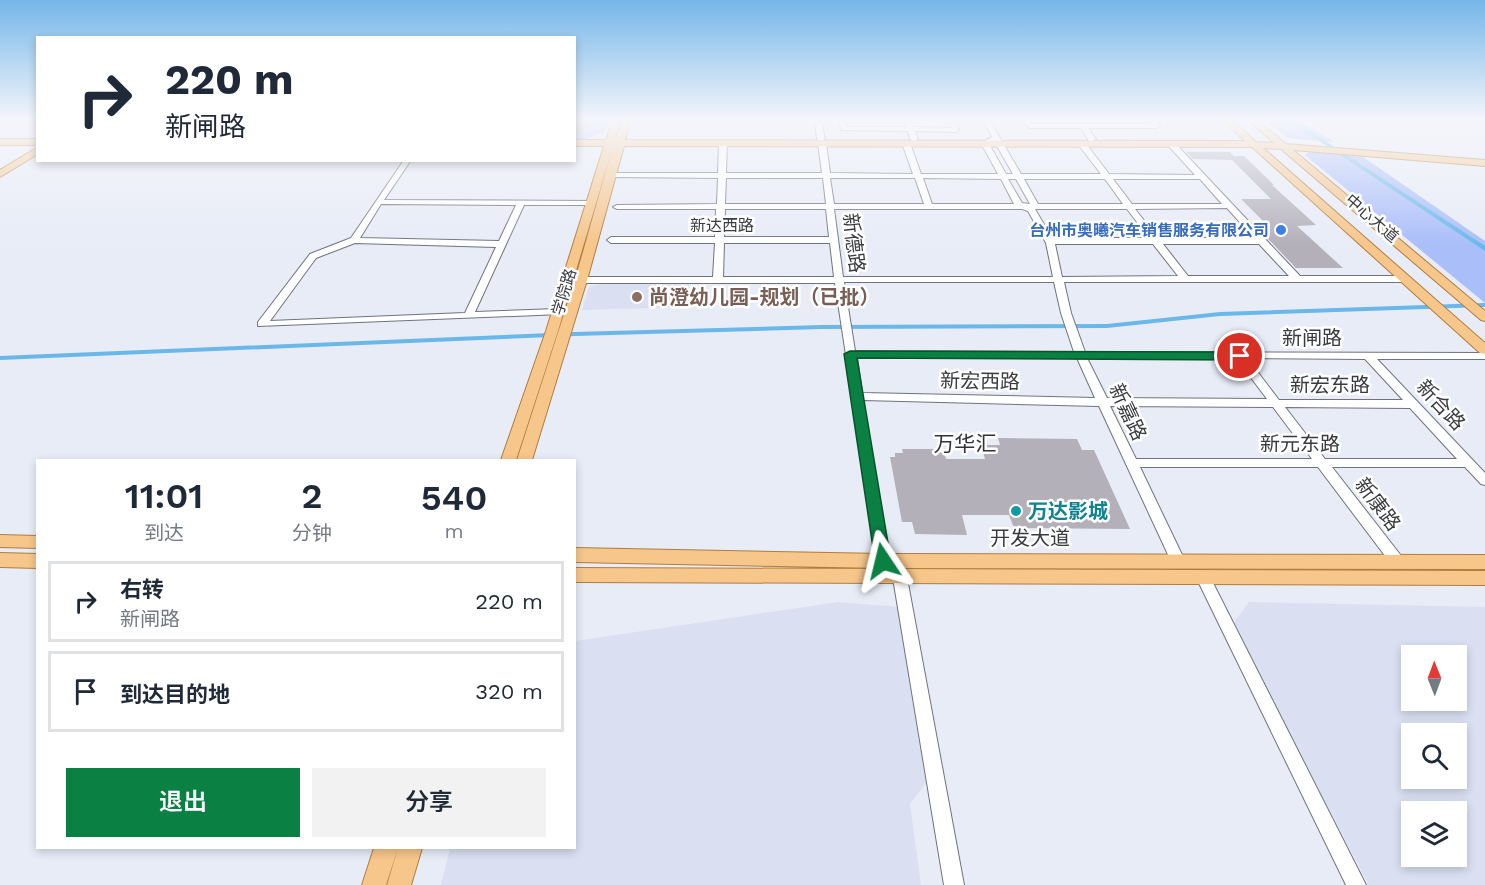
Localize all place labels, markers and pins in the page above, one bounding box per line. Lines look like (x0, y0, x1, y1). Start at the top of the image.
place label: 台州市奥曦汽车销售服务有限公司 (1029, 221, 1269, 240)
marker: 台州市奥曦汽车销售服务有限公司 (1274, 223, 1288, 237)
place label: 尚澄幼儿园-规划（已批） (649, 285, 880, 309)
marker: 尚澄幼儿园-规划（已批） (630, 290, 644, 304)
pin (1214, 330, 1265, 381)
place label: 万达影城 (1028, 499, 1108, 523)
marker: 万达影城 (1009, 504, 1023, 518)

